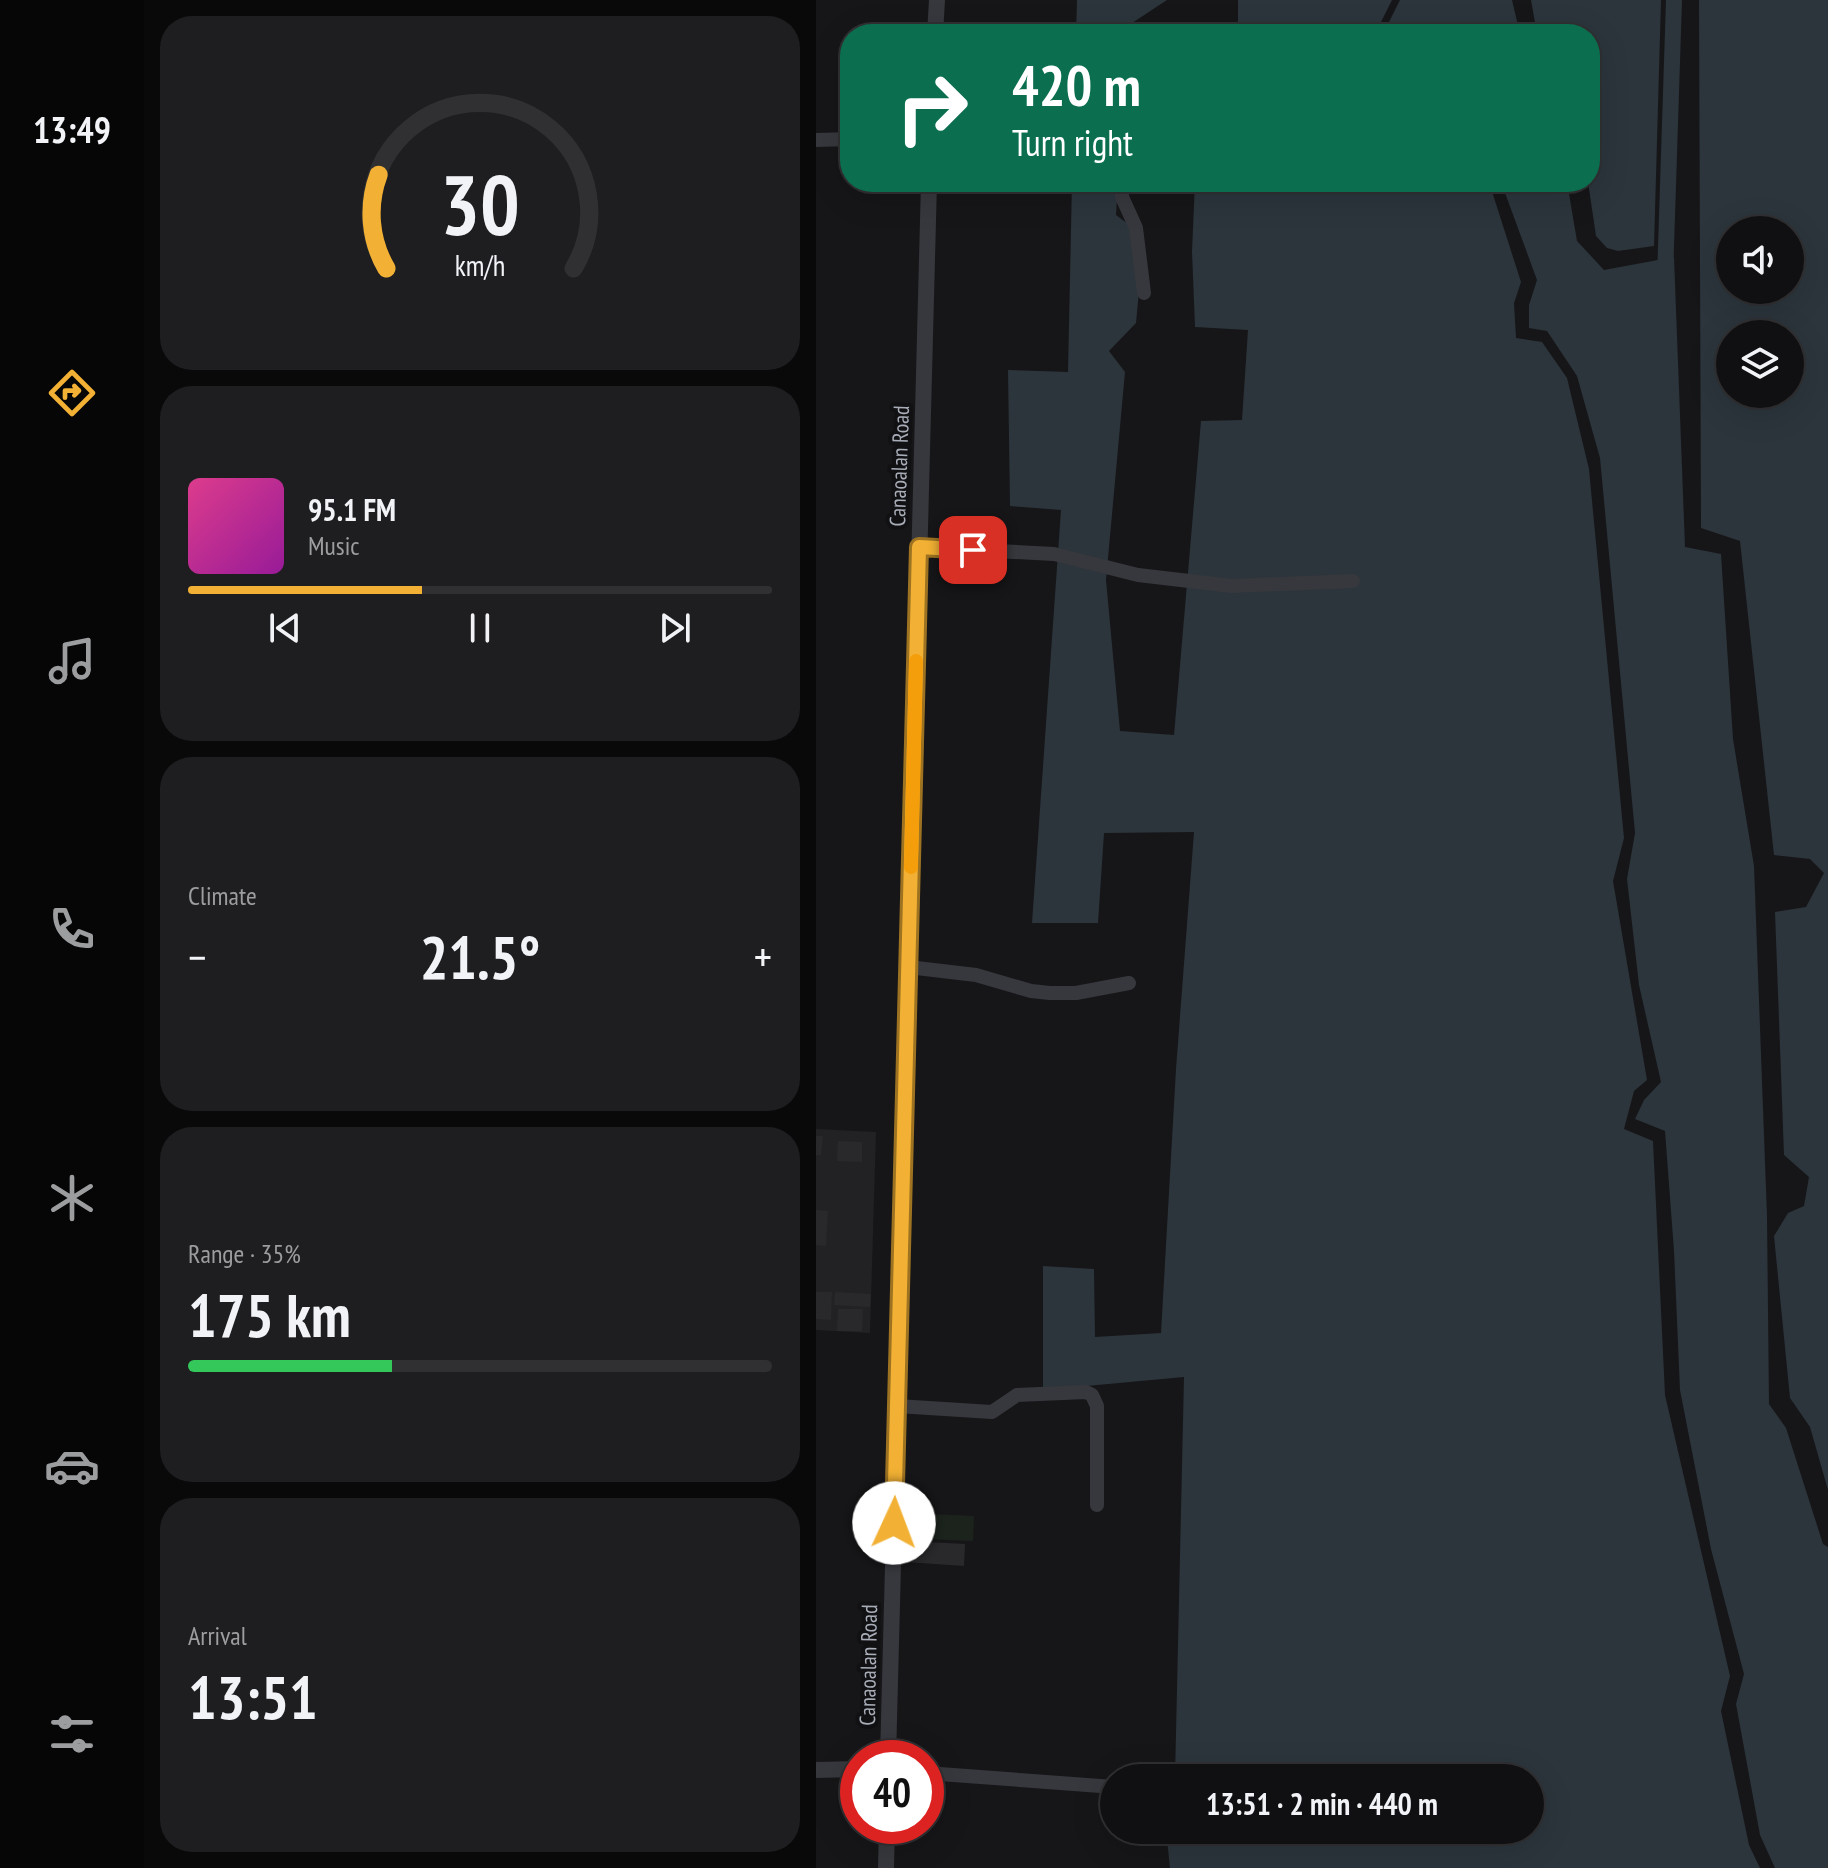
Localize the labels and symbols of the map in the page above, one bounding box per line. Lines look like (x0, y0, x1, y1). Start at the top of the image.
street label: Canaoalan Road (883, 405, 915, 527)
pin (939, 516, 1007, 584)
position arrow (852, 1481, 936, 1565)
street label: Canaoalan Road (853, 1604, 883, 1726)
speed limit sign: 40 (840, 1740, 944, 1844)

